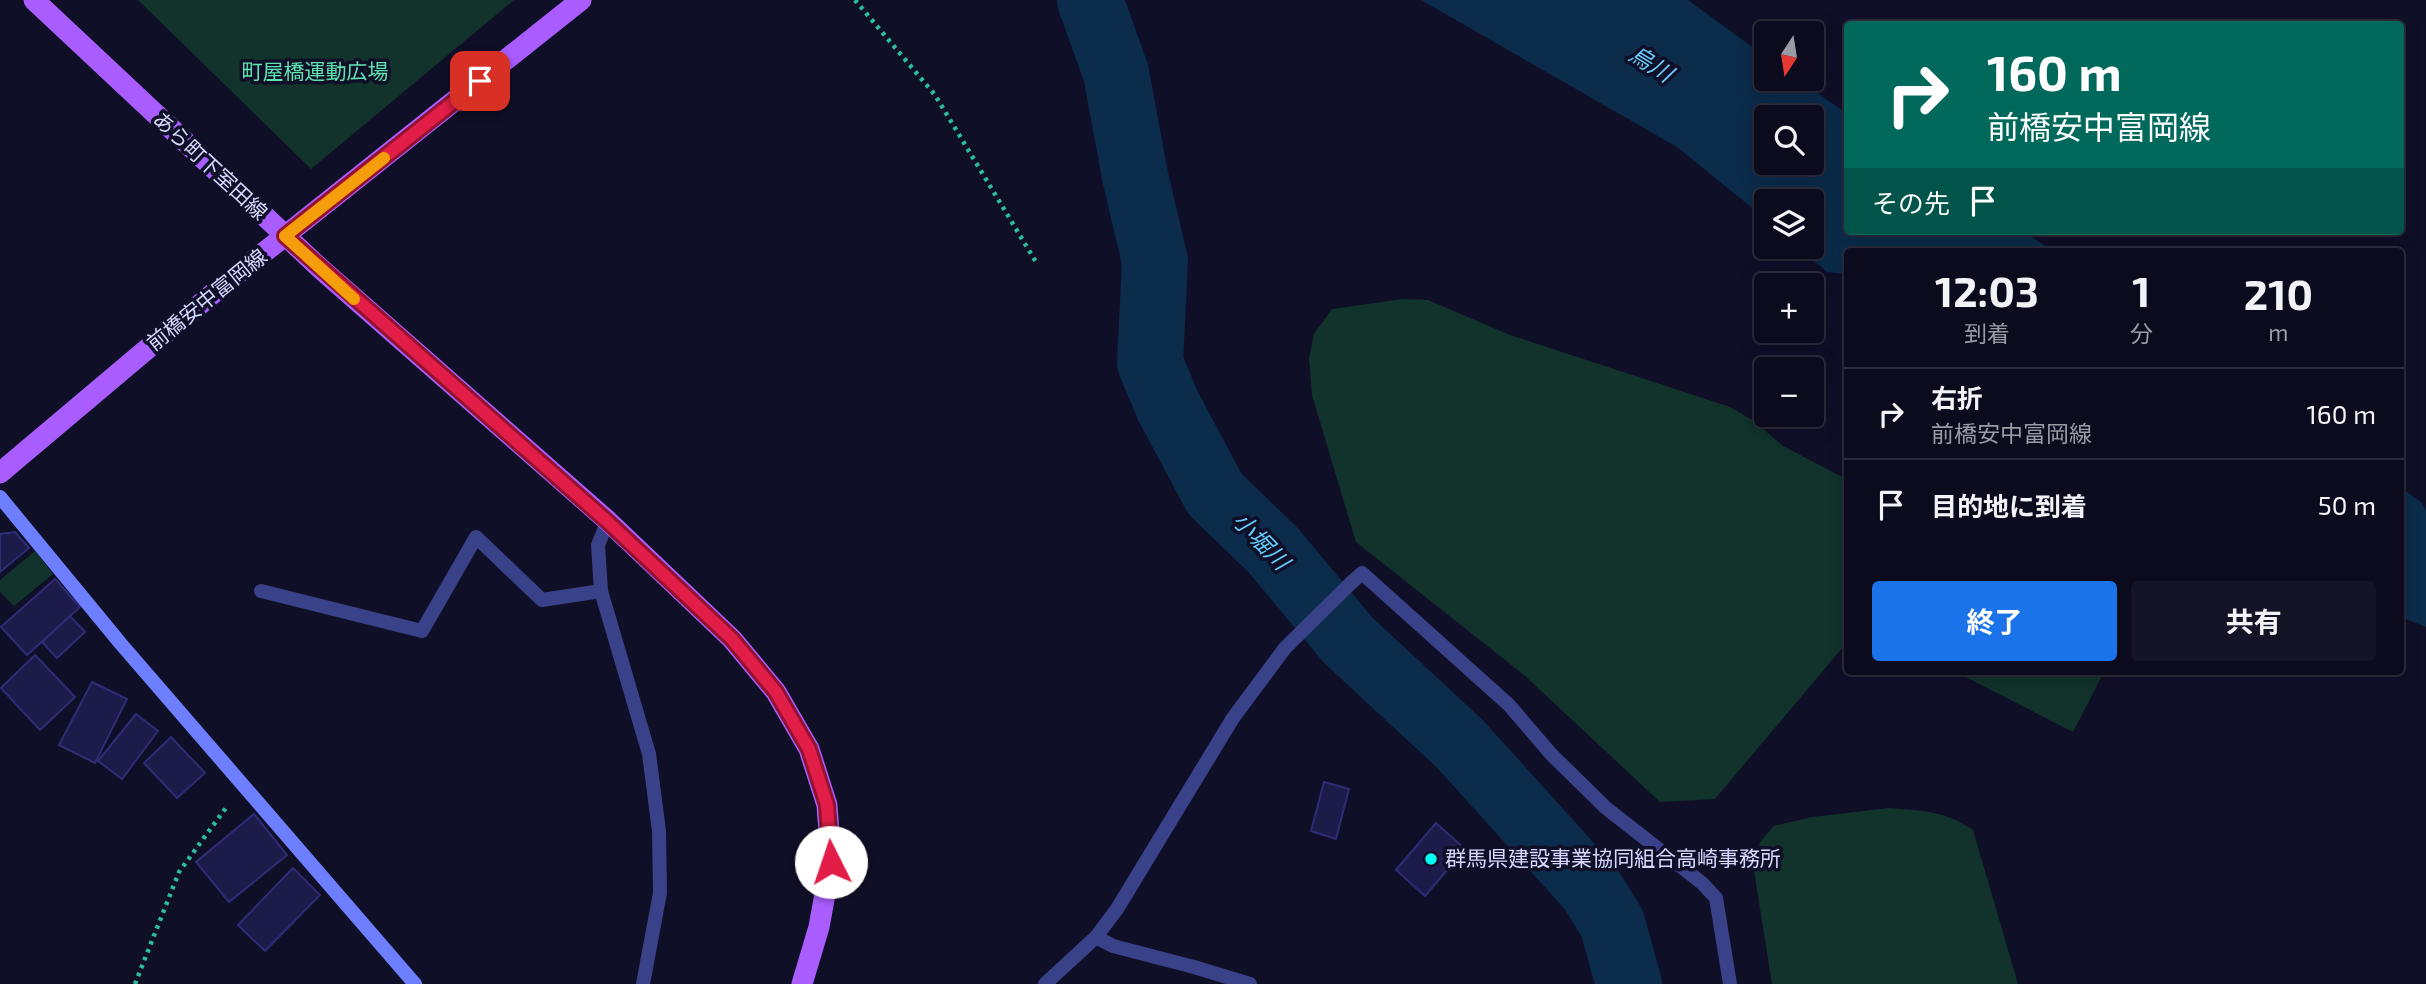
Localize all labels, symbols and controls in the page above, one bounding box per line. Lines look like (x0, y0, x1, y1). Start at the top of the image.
north arrow (1754, 21, 1824, 91)
map controls (1754, 21, 1824, 427)
water label: 烏川 (1625, 39, 1681, 89)
text: 160 m (1987, 42, 2122, 101)
icon: right (1872, 49, 1963, 140)
pin (450, 51, 510, 111)
park label: 町屋橋運動広場 (242, 58, 389, 83)
icon: arrive (461, 62, 499, 100)
button: search (1754, 105, 1824, 175)
street label: あら町下室田線 (149, 106, 273, 224)
text: 前橋安中富岡線 (1987, 107, 2211, 145)
icon: arrive (1964, 182, 2002, 220)
text: その先 (1872, 187, 1950, 218)
button: layers (1754, 189, 1824, 259)
street label: 前橋安中富岡線 (141, 243, 271, 355)
text: 12:03 (1935, 265, 2039, 315)
text: 1 (2132, 265, 2150, 315)
text: 210 (2244, 268, 2313, 318)
button: + (1754, 273, 1824, 343)
text: m (2268, 318, 2288, 346)
text: 到着 (1964, 319, 2010, 347)
text: 分 (2130, 319, 2153, 347)
button: − (1754, 357, 1824, 427)
text: 右折 (1931, 382, 1983, 413)
icon: right (1872, 395, 1910, 433)
text: 160 m (2307, 398, 2376, 429)
text: 前橋安中富岡線 (1931, 419, 2092, 447)
icon: arrive (1872, 486, 1910, 524)
text: 50 m (2318, 489, 2376, 520)
text: 目的地に到着 (1931, 490, 2087, 521)
water label: 小堀川 (1228, 506, 1298, 577)
button: 終了 (1872, 581, 2117, 661)
button: 共有 (2131, 581, 2376, 661)
position arrow (794, 825, 868, 899)
place label: 群馬県建設事業協同組合高崎事務所 (1445, 845, 1781, 870)
marker: 群馬県建設事業協同組合高崎事務所 (1423, 851, 1439, 867)

